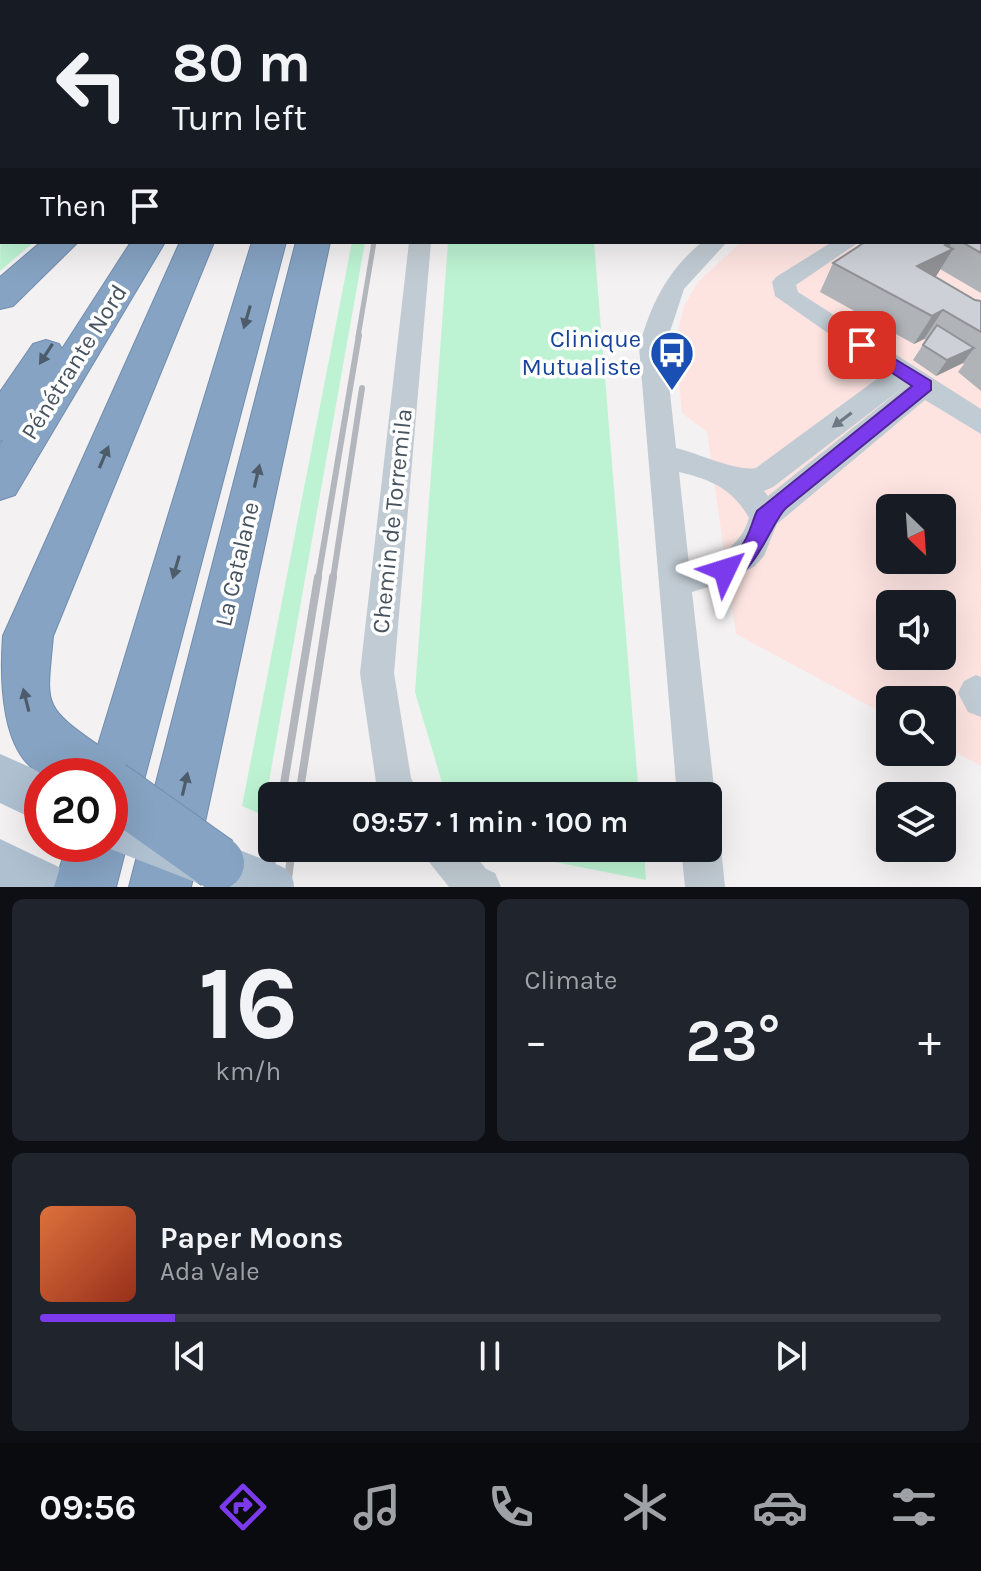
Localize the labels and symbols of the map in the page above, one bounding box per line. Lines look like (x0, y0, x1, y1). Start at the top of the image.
street label: Pénétrante Nord (15, 279, 133, 445)
one-way arrow (240, 305, 253, 329)
pin (828, 311, 896, 379)
place label: Clinique Mutualiste (522, 325, 641, 381)
bus stop icon: Clinique Mutualiste (648, 329, 696, 392)
one-way arrow (39, 344, 54, 365)
street label: Chemin de Torremila (366, 407, 418, 635)
one-way arrow (832, 411, 852, 427)
one-way arrow (97, 445, 110, 468)
one-way arrow (252, 464, 264, 489)
north arrow (876, 494, 956, 574)
street label: La Catalane (209, 499, 265, 629)
position arrow (683, 528, 767, 612)
one-way arrow (169, 556, 182, 580)
one-way arrow (20, 688, 32, 713)
speed limit sign: 20 (24, 758, 128, 862)
one-way arrow (179, 771, 191, 796)

